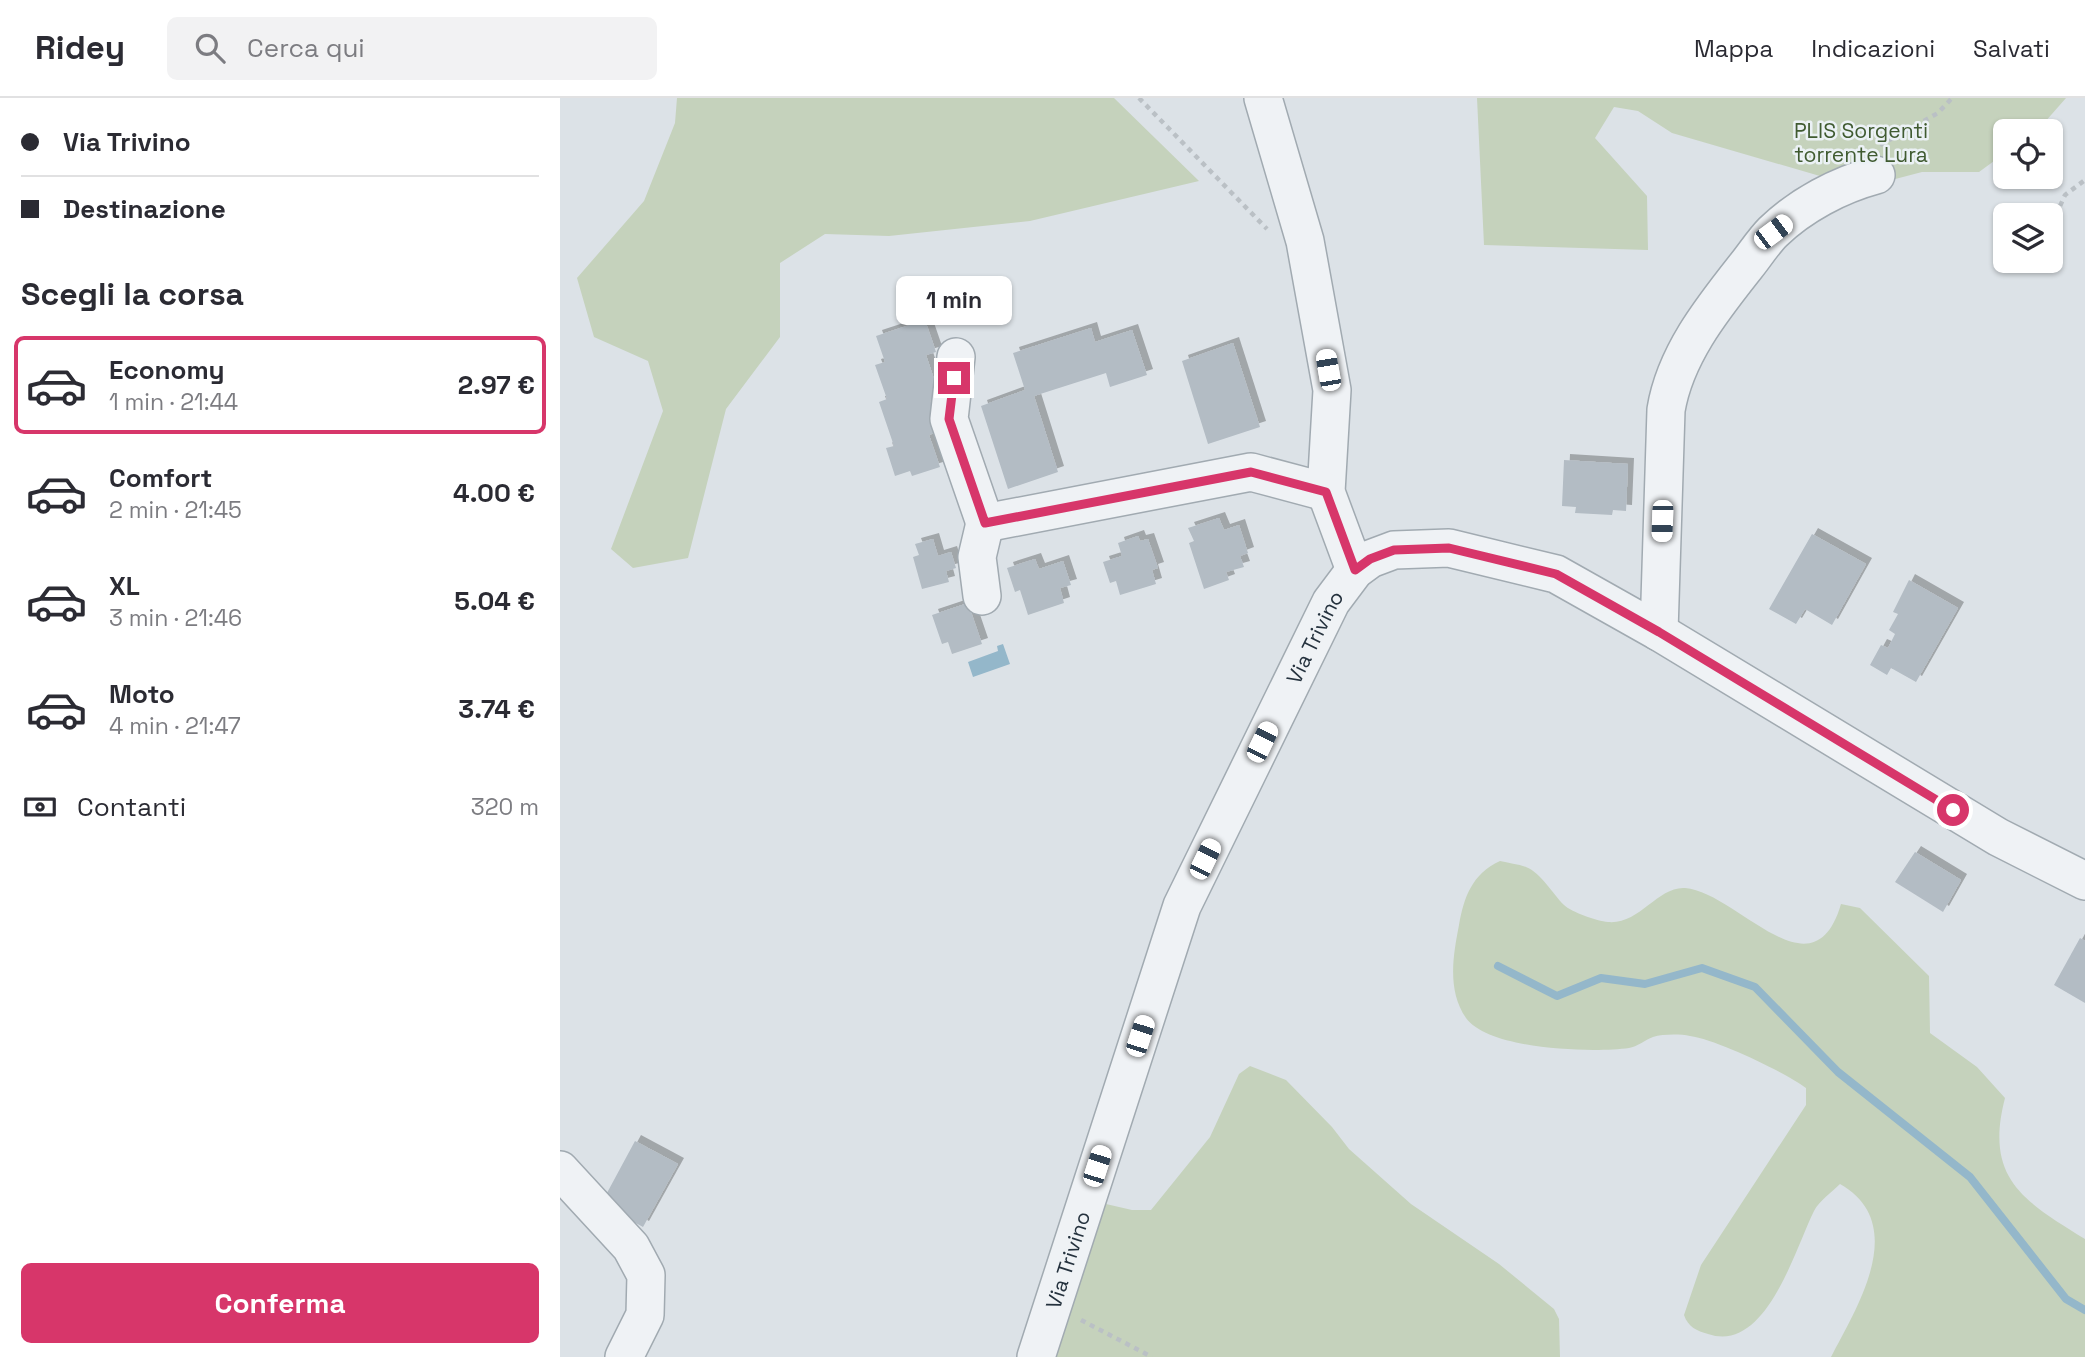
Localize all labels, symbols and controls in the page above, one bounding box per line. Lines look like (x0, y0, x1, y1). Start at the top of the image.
search box (167, 17, 657, 80)
text: Ridey (35, 27, 125, 69)
icon: search (191, 29, 229, 67)
text: Cerca qui (247, 31, 365, 65)
text: Mappa (1694, 33, 1773, 64)
text: Indicazioni (1811, 33, 1935, 64)
text: Salvati (1973, 33, 2050, 64)
park label: PLIS Sorgenti torrente Lura (1794, 117, 1928, 168)
map controls (1993, 119, 2063, 273)
button: locate (1993, 119, 2063, 189)
text: Via Trivino (63, 125, 191, 159)
text: Destinazione (63, 192, 226, 226)
button: layers (1993, 203, 2063, 273)
car (1750, 211, 1797, 253)
text: Scegli la corsa (21, 274, 244, 314)
callout: 1 min (896, 276, 1012, 326)
text: 1 min (926, 285, 982, 315)
car (1315, 347, 1342, 393)
text: Economy (109, 353, 225, 387)
icon: car (25, 354, 88, 417)
route end (938, 362, 970, 394)
text: 2.97 € (458, 368, 535, 402)
text: 1 min · 21:44 (109, 387, 238, 417)
text: Comfort (109, 461, 212, 495)
icon: car (25, 462, 88, 525)
text: 4.00 € (453, 476, 535, 510)
text: 2 min · 21:45 (109, 495, 242, 525)
car (1651, 500, 1674, 542)
text: XL (109, 569, 140, 603)
icon: car (25, 570, 88, 633)
text: 5.04 € (454, 584, 535, 618)
street label: Via Trivino (1280, 584, 1349, 688)
text: 3 min · 21:46 (109, 603, 242, 633)
text: Moto (109, 677, 175, 711)
icon: car (25, 678, 88, 741)
text: 3.74 € (458, 692, 535, 726)
text: 4 min · 21:47 (109, 711, 241, 741)
car (1244, 719, 1281, 765)
icon: cash (21, 788, 59, 826)
text: Contanti (77, 790, 186, 824)
text: 320 m (471, 792, 539, 822)
route start (1937, 794, 1969, 826)
car (1187, 836, 1224, 882)
car (1124, 1013, 1157, 1059)
car (1081, 1143, 1114, 1189)
street label: Via Trivino (1039, 1208, 1096, 1312)
button: Conferma (21, 1263, 539, 1343)

